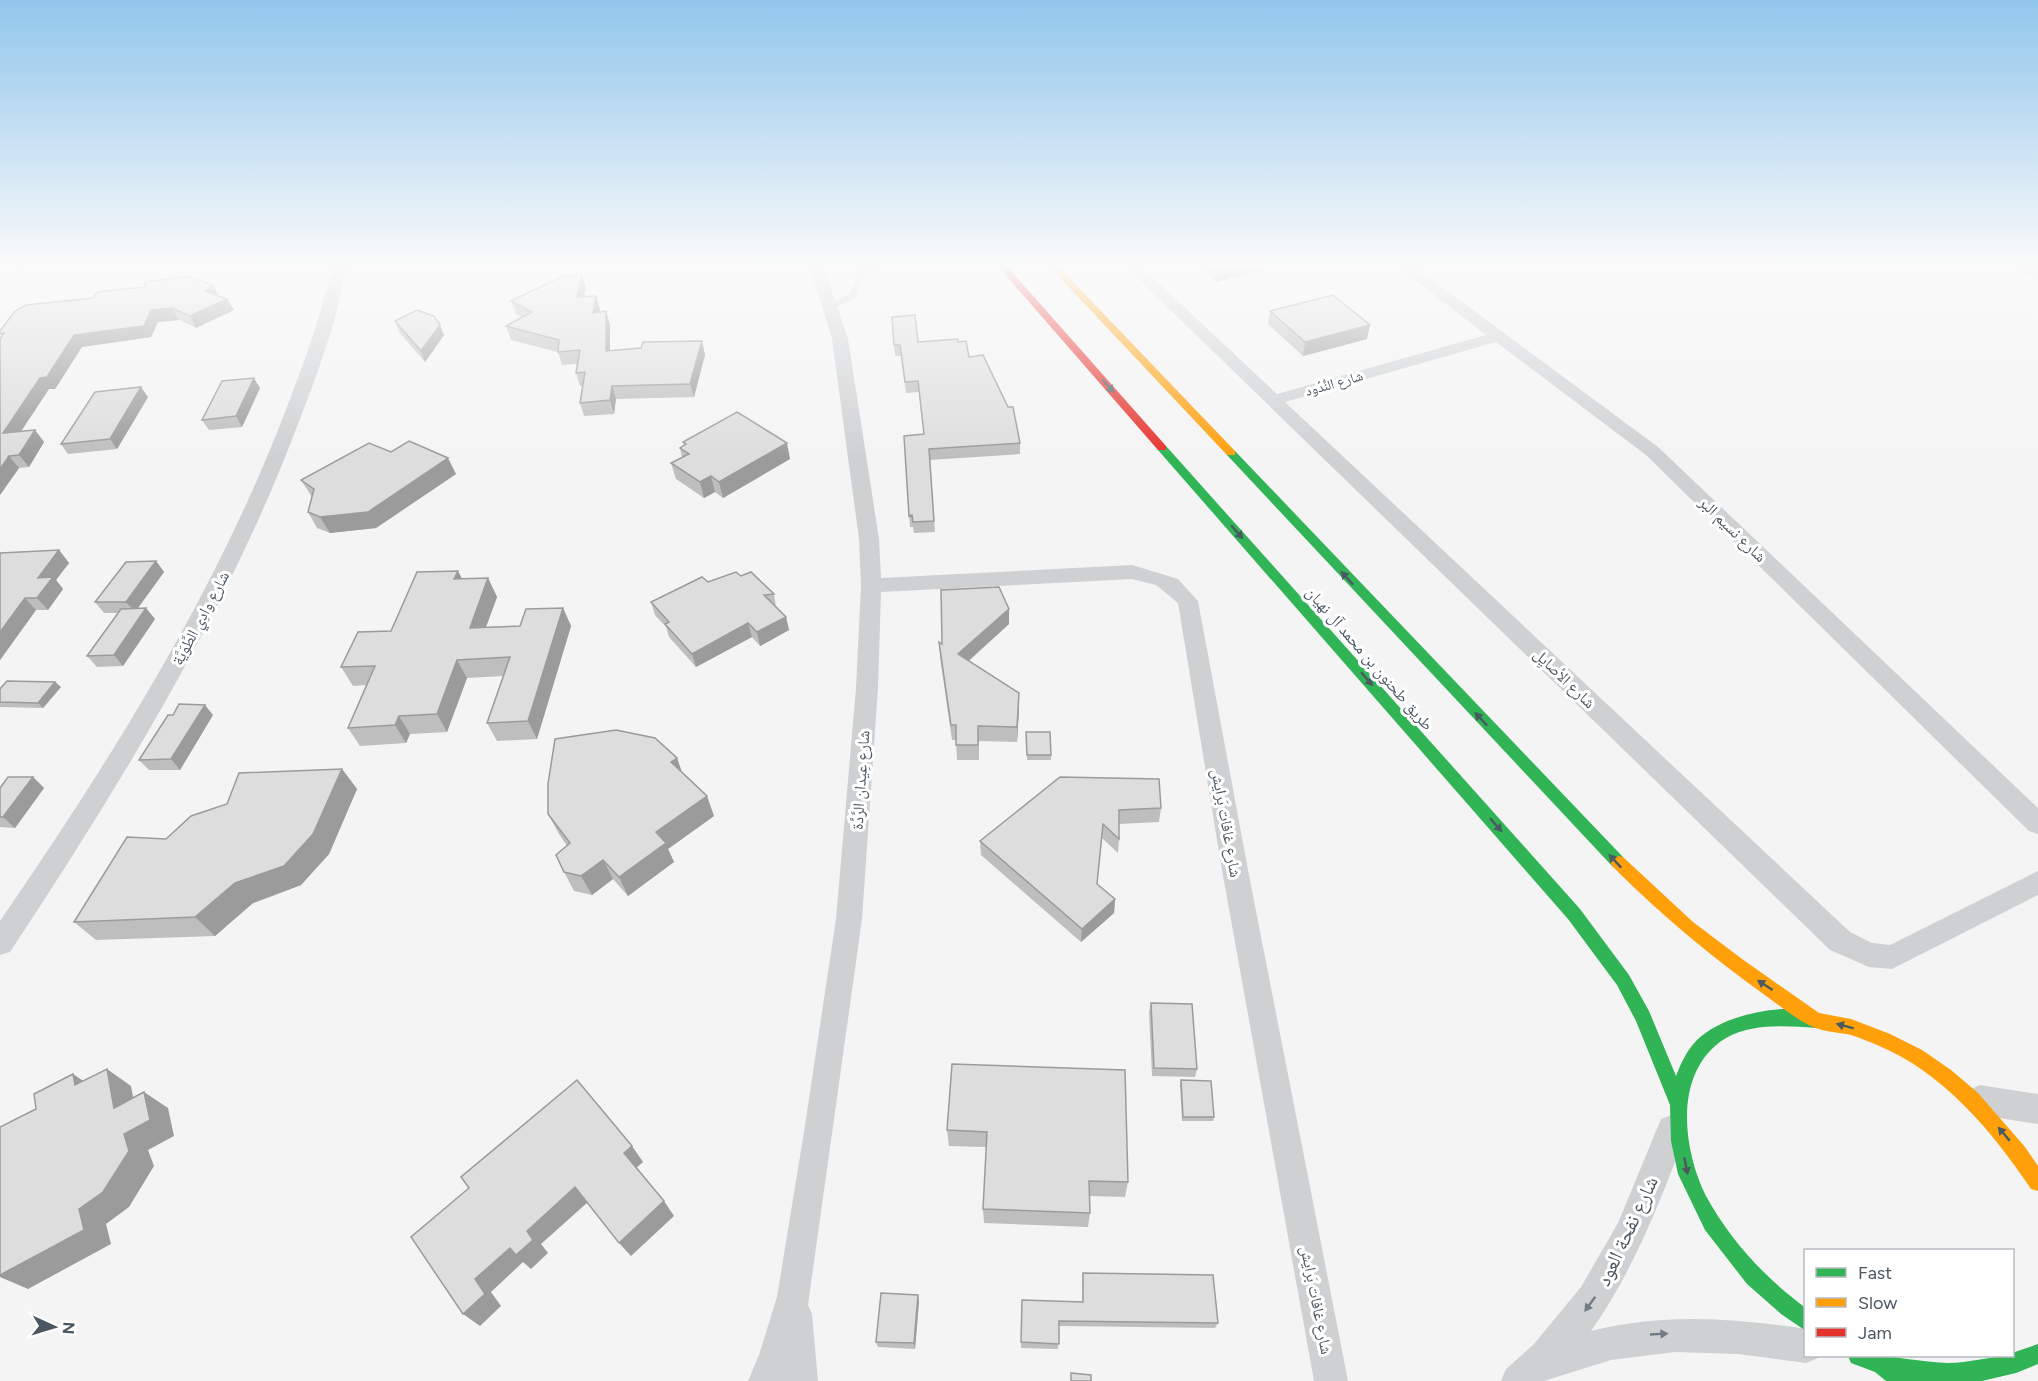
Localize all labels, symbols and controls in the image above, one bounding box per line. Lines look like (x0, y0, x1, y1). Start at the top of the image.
street label: شارع النُّدُود (1303, 367, 1365, 401)
one-way arrow (1101, 378, 1114, 393)
street label: شارع نسيم البر (1694, 492, 1770, 567)
one-way arrow (1230, 525, 1244, 540)
street label: شارع وادِي الطِّوَيَّة (168, 568, 236, 670)
one-way arrow (1340, 570, 1354, 585)
street label: طريق طحنون بن محمد آل نهيان (1301, 583, 1437, 735)
street label: شارع الأصايِل (1529, 644, 1599, 714)
one-way arrow (1360, 671, 1373, 686)
one-way arrow (1474, 712, 1488, 727)
street label: شارع عِيدان الرَّدَّة (848, 730, 874, 831)
street label: شارع غافات بَرايش (1207, 767, 1245, 879)
one-way arrow (1489, 817, 1502, 832)
one-way arrow (1609, 854, 1622, 869)
one-way arrow (1757, 979, 1773, 990)
one-way arrow (1836, 1021, 1854, 1030)
one-way arrow (1998, 1126, 2011, 1142)
one-way arrow (1682, 1157, 1691, 1176)
street label: شارع نفحة العود (1591, 1172, 1664, 1290)
street label: شارع غافات بَرايش (1296, 1244, 1336, 1356)
legend (1804, 1249, 2014, 1357)
text: Fast (1858, 1262, 1892, 1284)
text: Slow (1858, 1292, 1897, 1314)
one-way arrow (1584, 1295, 1596, 1311)
north arrow (24, 1297, 84, 1357)
text: N (59, 1321, 78, 1335)
text: Jam (1858, 1322, 1892, 1344)
one-way arrow (1649, 1330, 1668, 1339)

